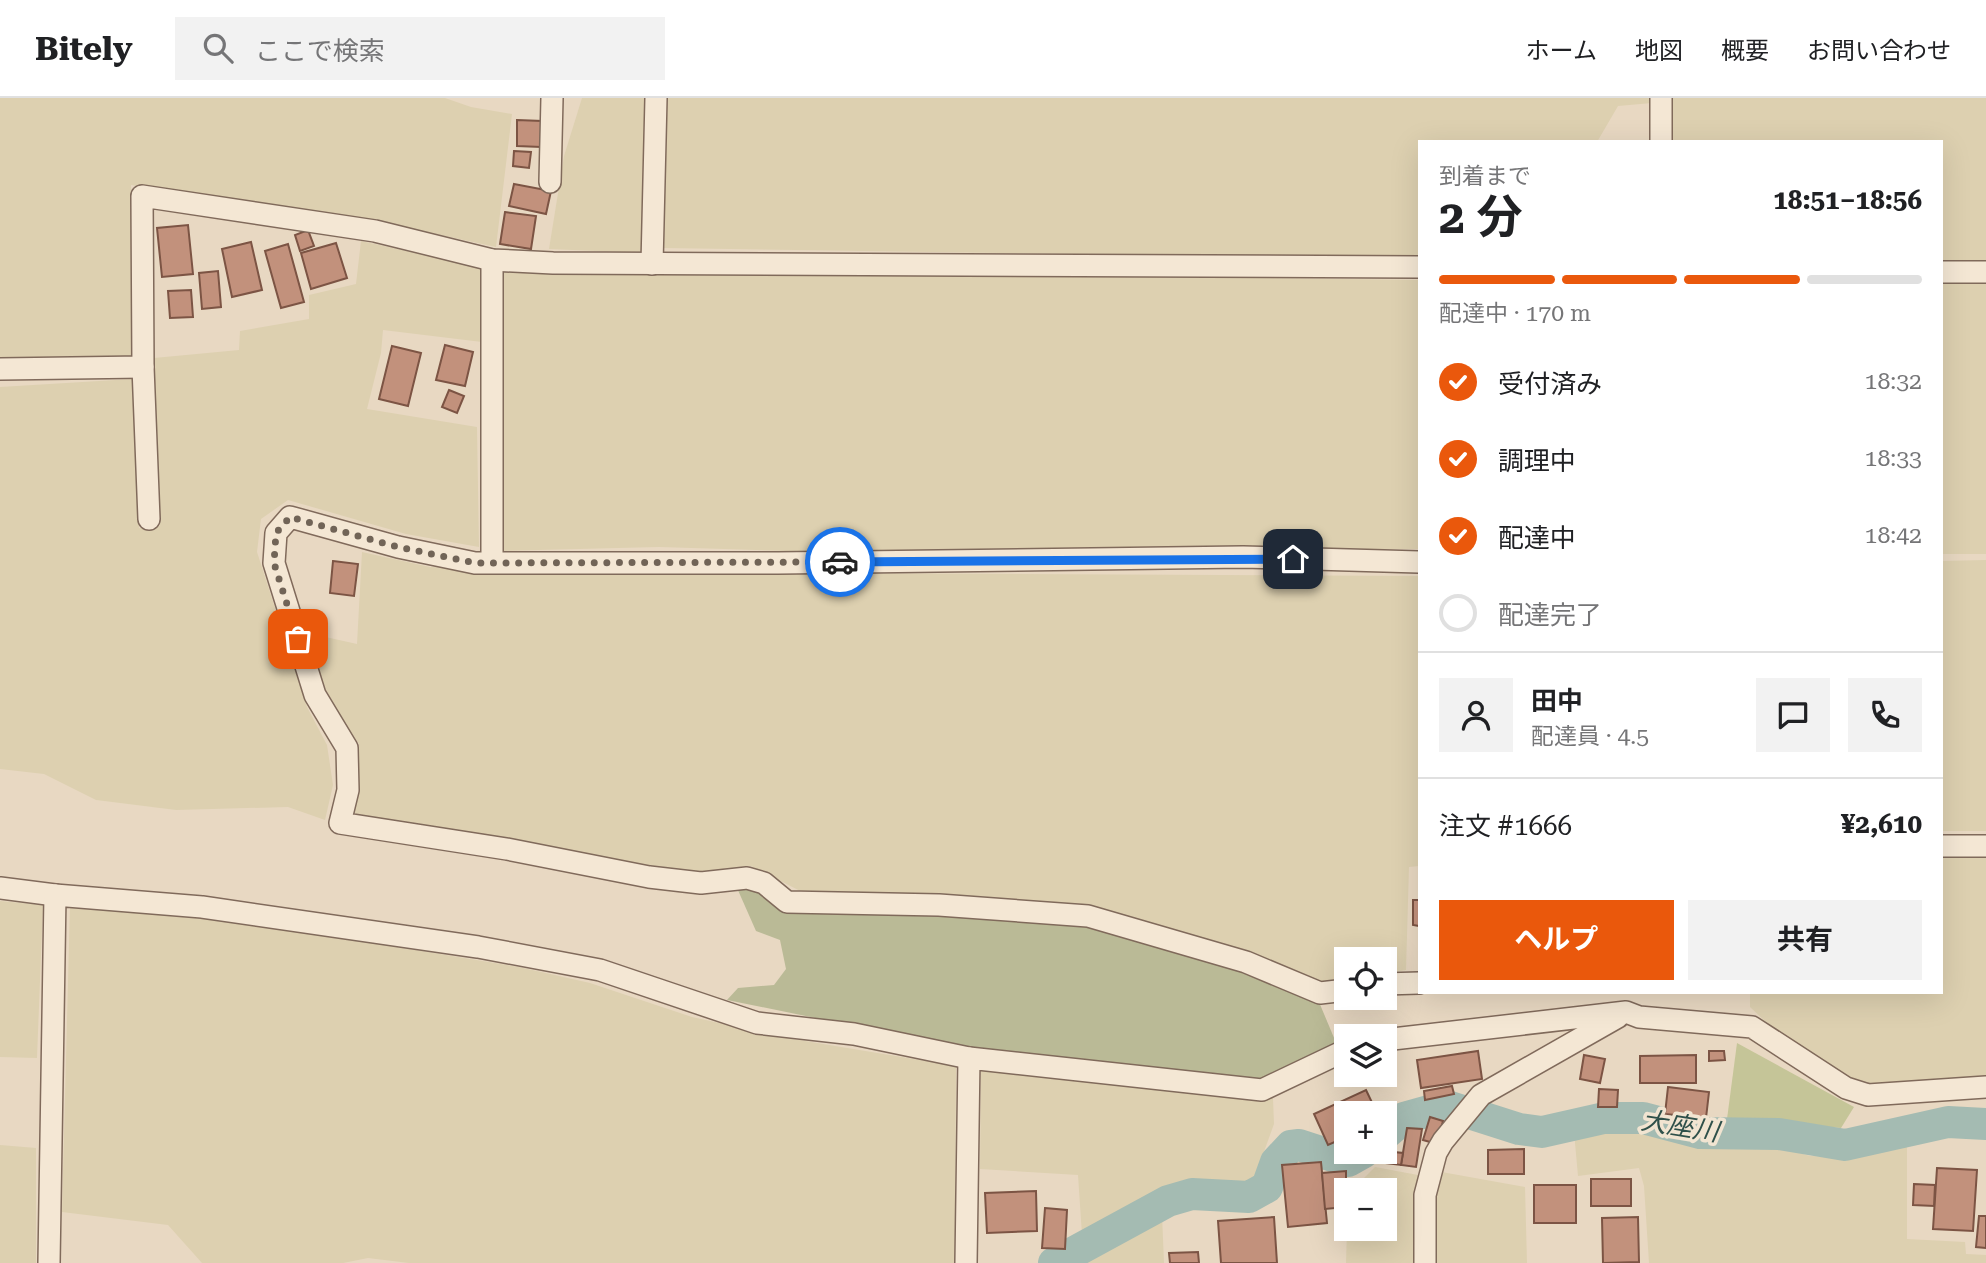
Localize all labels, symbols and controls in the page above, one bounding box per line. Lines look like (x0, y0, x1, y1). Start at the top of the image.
search box (175, 17, 665, 80)
text: Bitely (35, 29, 133, 68)
icon: search (199, 29, 237, 67)
text: ここで検索 (255, 36, 385, 66)
text: ホーム (1526, 37, 1597, 65)
text: 地図 (1635, 37, 1683, 65)
text: 概要 (1721, 37, 1769, 65)
text: お問い合わせ (1807, 37, 1951, 65)
text: 到着まで (1439, 163, 1531, 190)
text: 18:51–18:56 (1773, 185, 1922, 215)
text: 2 分 (1439, 190, 1522, 244)
text: 配達中 · 170 m (1439, 300, 1591, 327)
icon: check (1439, 363, 1477, 401)
text: 18:32 (1865, 368, 1922, 395)
text: 受付済み (1498, 369, 1602, 399)
icon: check (1439, 440, 1477, 478)
text: 18:33 (1865, 445, 1922, 472)
text: 調理中 (1498, 446, 1576, 476)
icon: check (1439, 517, 1477, 555)
text: 18:42 (1865, 522, 1922, 549)
text: 配達中 (1498, 523, 1576, 553)
courier (805, 527, 875, 597)
pin (1263, 529, 1323, 589)
icon: home (1274, 540, 1312, 578)
icon: car (821, 543, 859, 581)
text: 配達完了 (1498, 600, 1602, 630)
pin (268, 609, 328, 669)
icon: bag (279, 620, 317, 658)
button: person (1439, 678, 1513, 752)
button: chat (1756, 678, 1830, 752)
button: phone (1848, 678, 1922, 752)
text: 田中 (1531, 686, 1583, 716)
text: 配達員 · 4.5 (1531, 723, 1649, 750)
text: ¥2,610 (1841, 809, 1922, 839)
text: 注文 #1666 (1439, 811, 1572, 841)
button: ヘルプ (1439, 900, 1674, 980)
button: 共有 (1688, 900, 1922, 980)
map controls (1334, 947, 1397, 1241)
button: locate (1334, 947, 1397, 1010)
button: layers (1334, 1024, 1397, 1087)
button: + (1334, 1101, 1397, 1164)
water label: 大座川 (1639, 1105, 1724, 1147)
button: − (1334, 1178, 1397, 1241)

